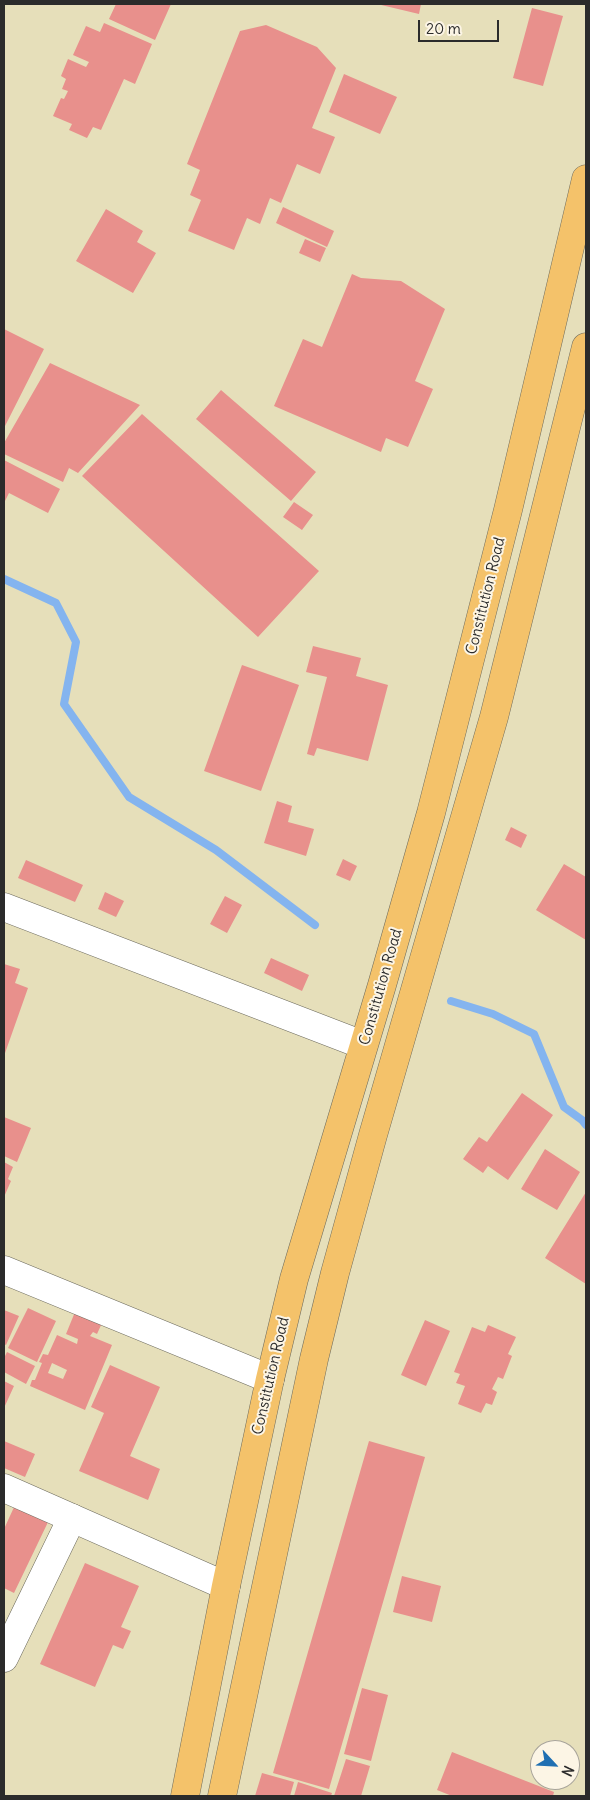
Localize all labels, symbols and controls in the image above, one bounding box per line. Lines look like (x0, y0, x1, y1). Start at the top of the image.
scale bar (420, 10, 501, 42)
text: 20 m (426, 19, 461, 38)
street label: Constitution Road (463, 536, 509, 656)
street label: Constitution Road (356, 927, 406, 1047)
street label: Constitution Road (249, 1315, 293, 1437)
north arrow (530, 1740, 580, 1790)
text: N (557, 1763, 578, 1779)

